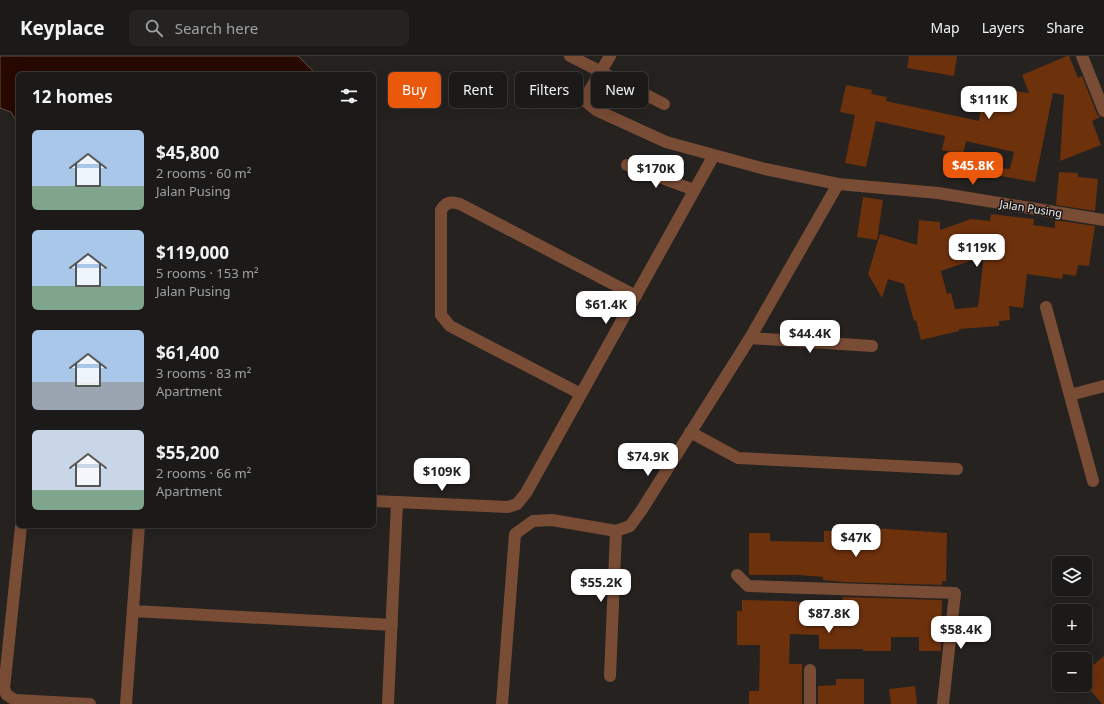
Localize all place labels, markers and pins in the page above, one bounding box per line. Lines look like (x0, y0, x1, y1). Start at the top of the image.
pin: $111K (961, 86, 1017, 120)
pin: $45.8K (940, 152, 1006, 186)
pin: $170K (628, 155, 684, 189)
pin: $119K (949, 234, 1005, 268)
pin: $61.4K (573, 291, 639, 325)
pin: $44.4K (777, 320, 843, 354)
pin: $74.9K (615, 443, 681, 477)
pin: $109K (414, 458, 470, 492)
pin: $47K (832, 524, 880, 558)
pin: $55.2K (568, 569, 634, 603)
pin: $87.8K (796, 600, 862, 634)
pin: $58.4K (928, 616, 994, 650)

